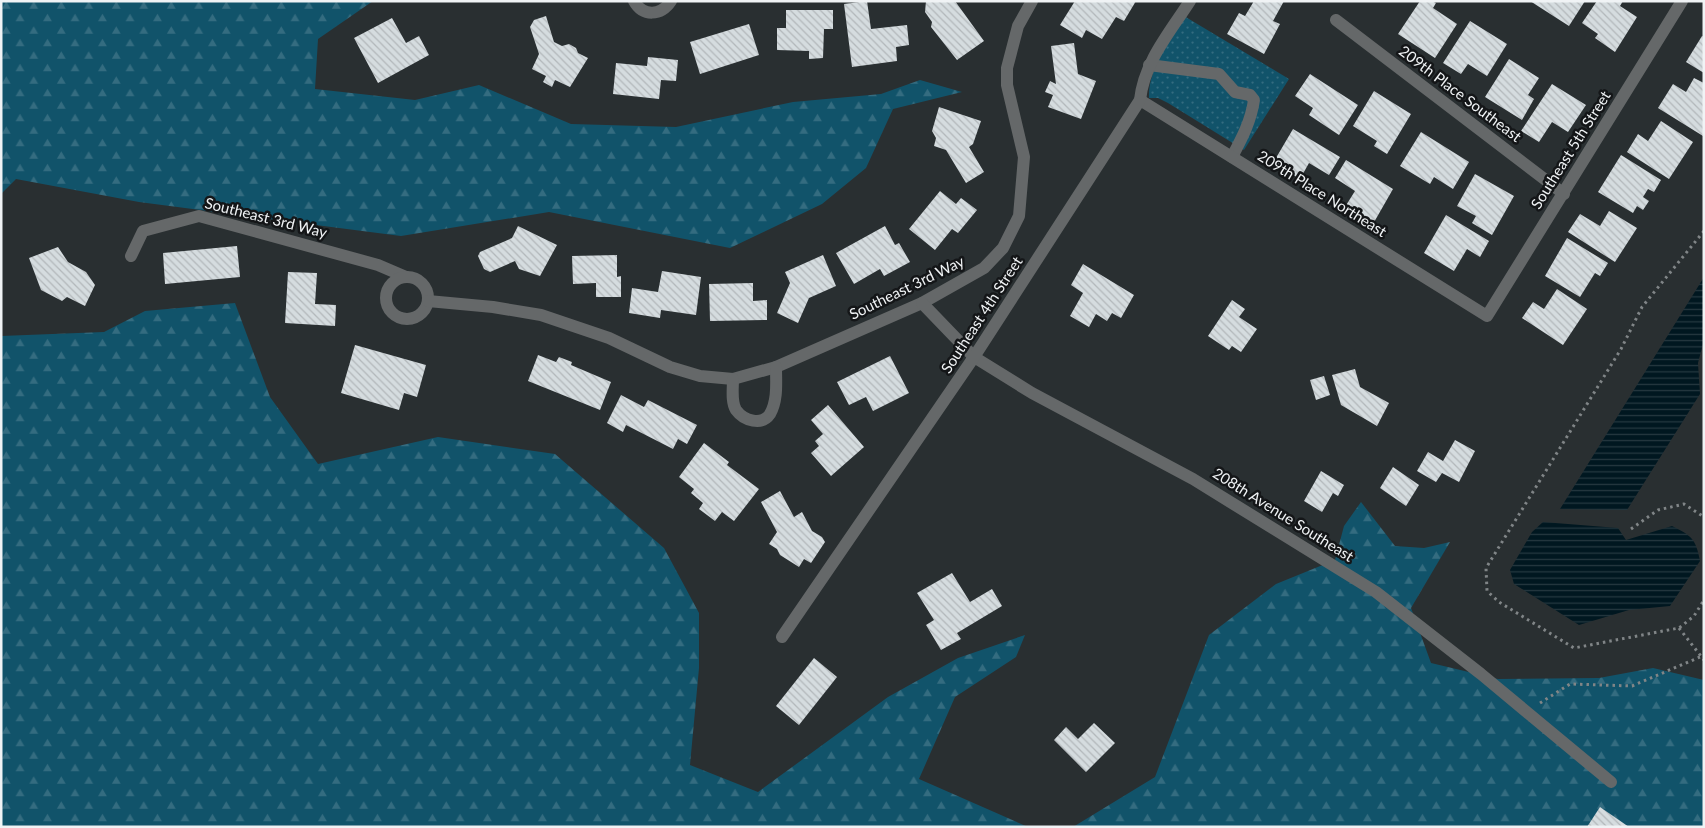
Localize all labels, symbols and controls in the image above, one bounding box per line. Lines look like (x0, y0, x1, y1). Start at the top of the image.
street label: 209th Place Southeast (1396, 41, 1526, 145)
street label: Southeast 5th Street (1527, 87, 1614, 212)
street label: 209th Place Northeast (1255, 146, 1391, 240)
street label: Southeast 3rd Way (203, 193, 330, 241)
street label: Southeast 3rd Way (846, 251, 967, 323)
street label: Southeast 4th Street (937, 252, 1026, 376)
street label: 208th Avenue Southeast (1210, 463, 1358, 565)

